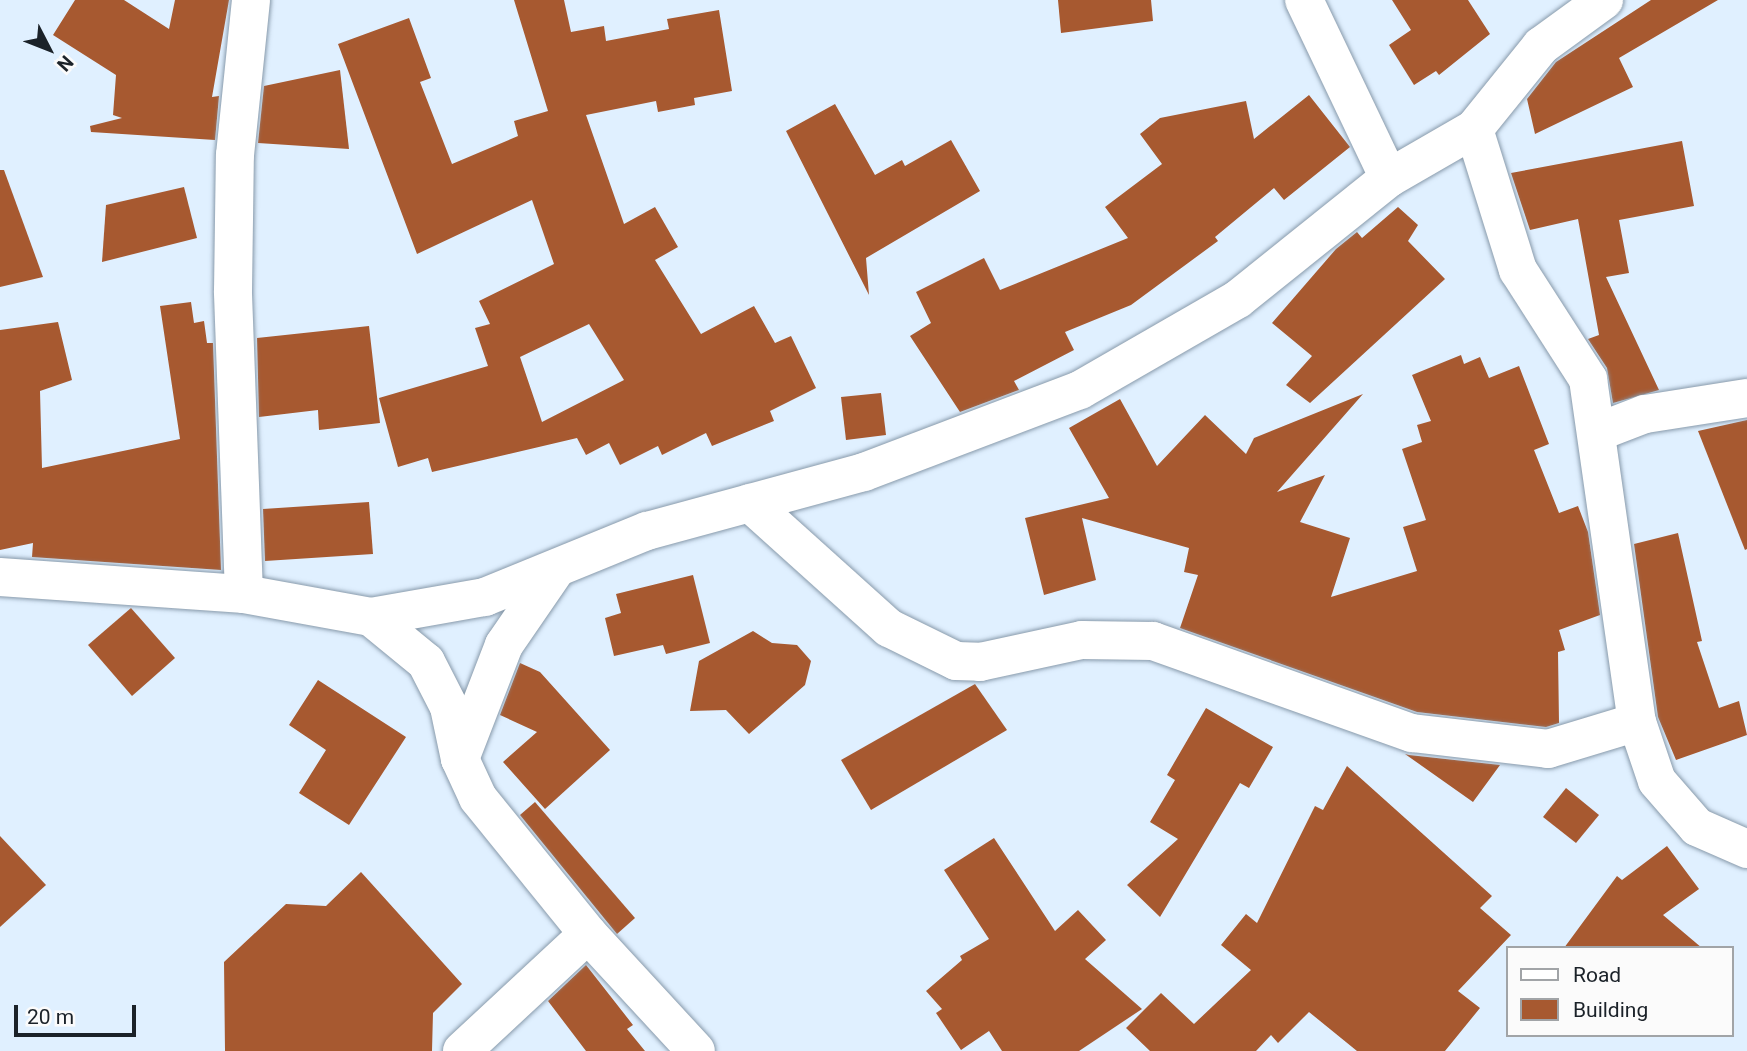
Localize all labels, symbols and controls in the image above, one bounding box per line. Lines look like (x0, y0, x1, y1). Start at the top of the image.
north arrow (14, 14, 84, 84)
text: N (52, 51, 78, 76)
legend (1506, 946, 1733, 1037)
text: Road (1573, 963, 1621, 987)
scale bar (18, 992, 140, 1036)
text: Building (1573, 998, 1648, 1022)
text: 20 m (27, 1005, 74, 1029)

